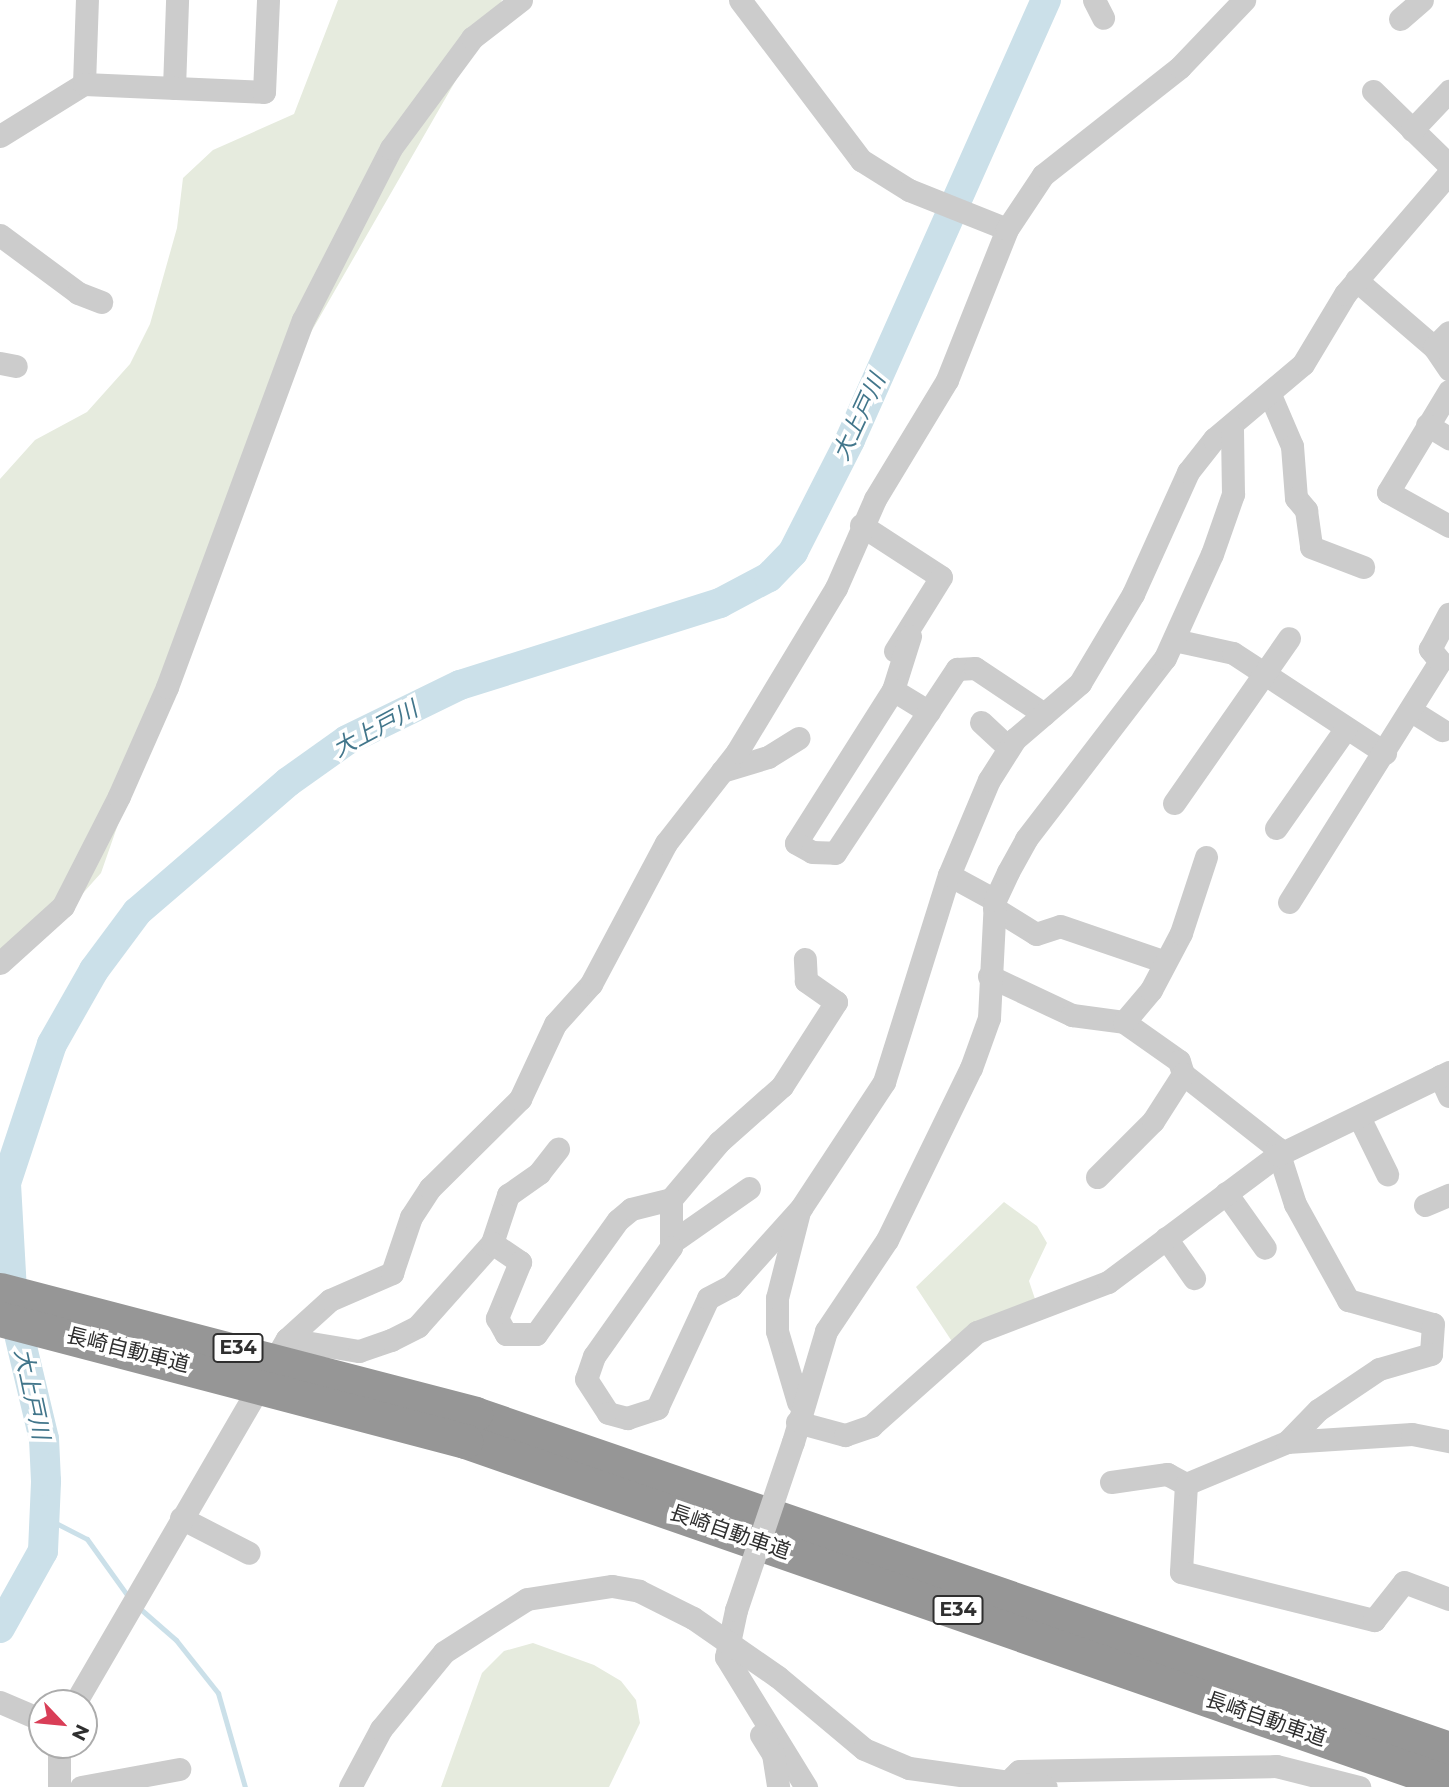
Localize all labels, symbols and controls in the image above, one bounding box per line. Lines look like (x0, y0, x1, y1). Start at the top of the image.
water label: 大上戸川 (827, 369, 891, 465)
water label: 大上戸川 (328, 695, 422, 763)
street label: 長崎自動車道 (64, 1323, 192, 1377)
road number: E34 (212, 1332, 264, 1364)
water label: 大上戸川 (9, 1346, 55, 1442)
street label: 長崎自動車道 (666, 1500, 794, 1564)
road number: E34 (932, 1594, 984, 1626)
street label: 長崎自動車道 (1202, 1687, 1330, 1751)
north arrow (28, 1689, 98, 1759)
text: N (67, 1721, 94, 1744)

